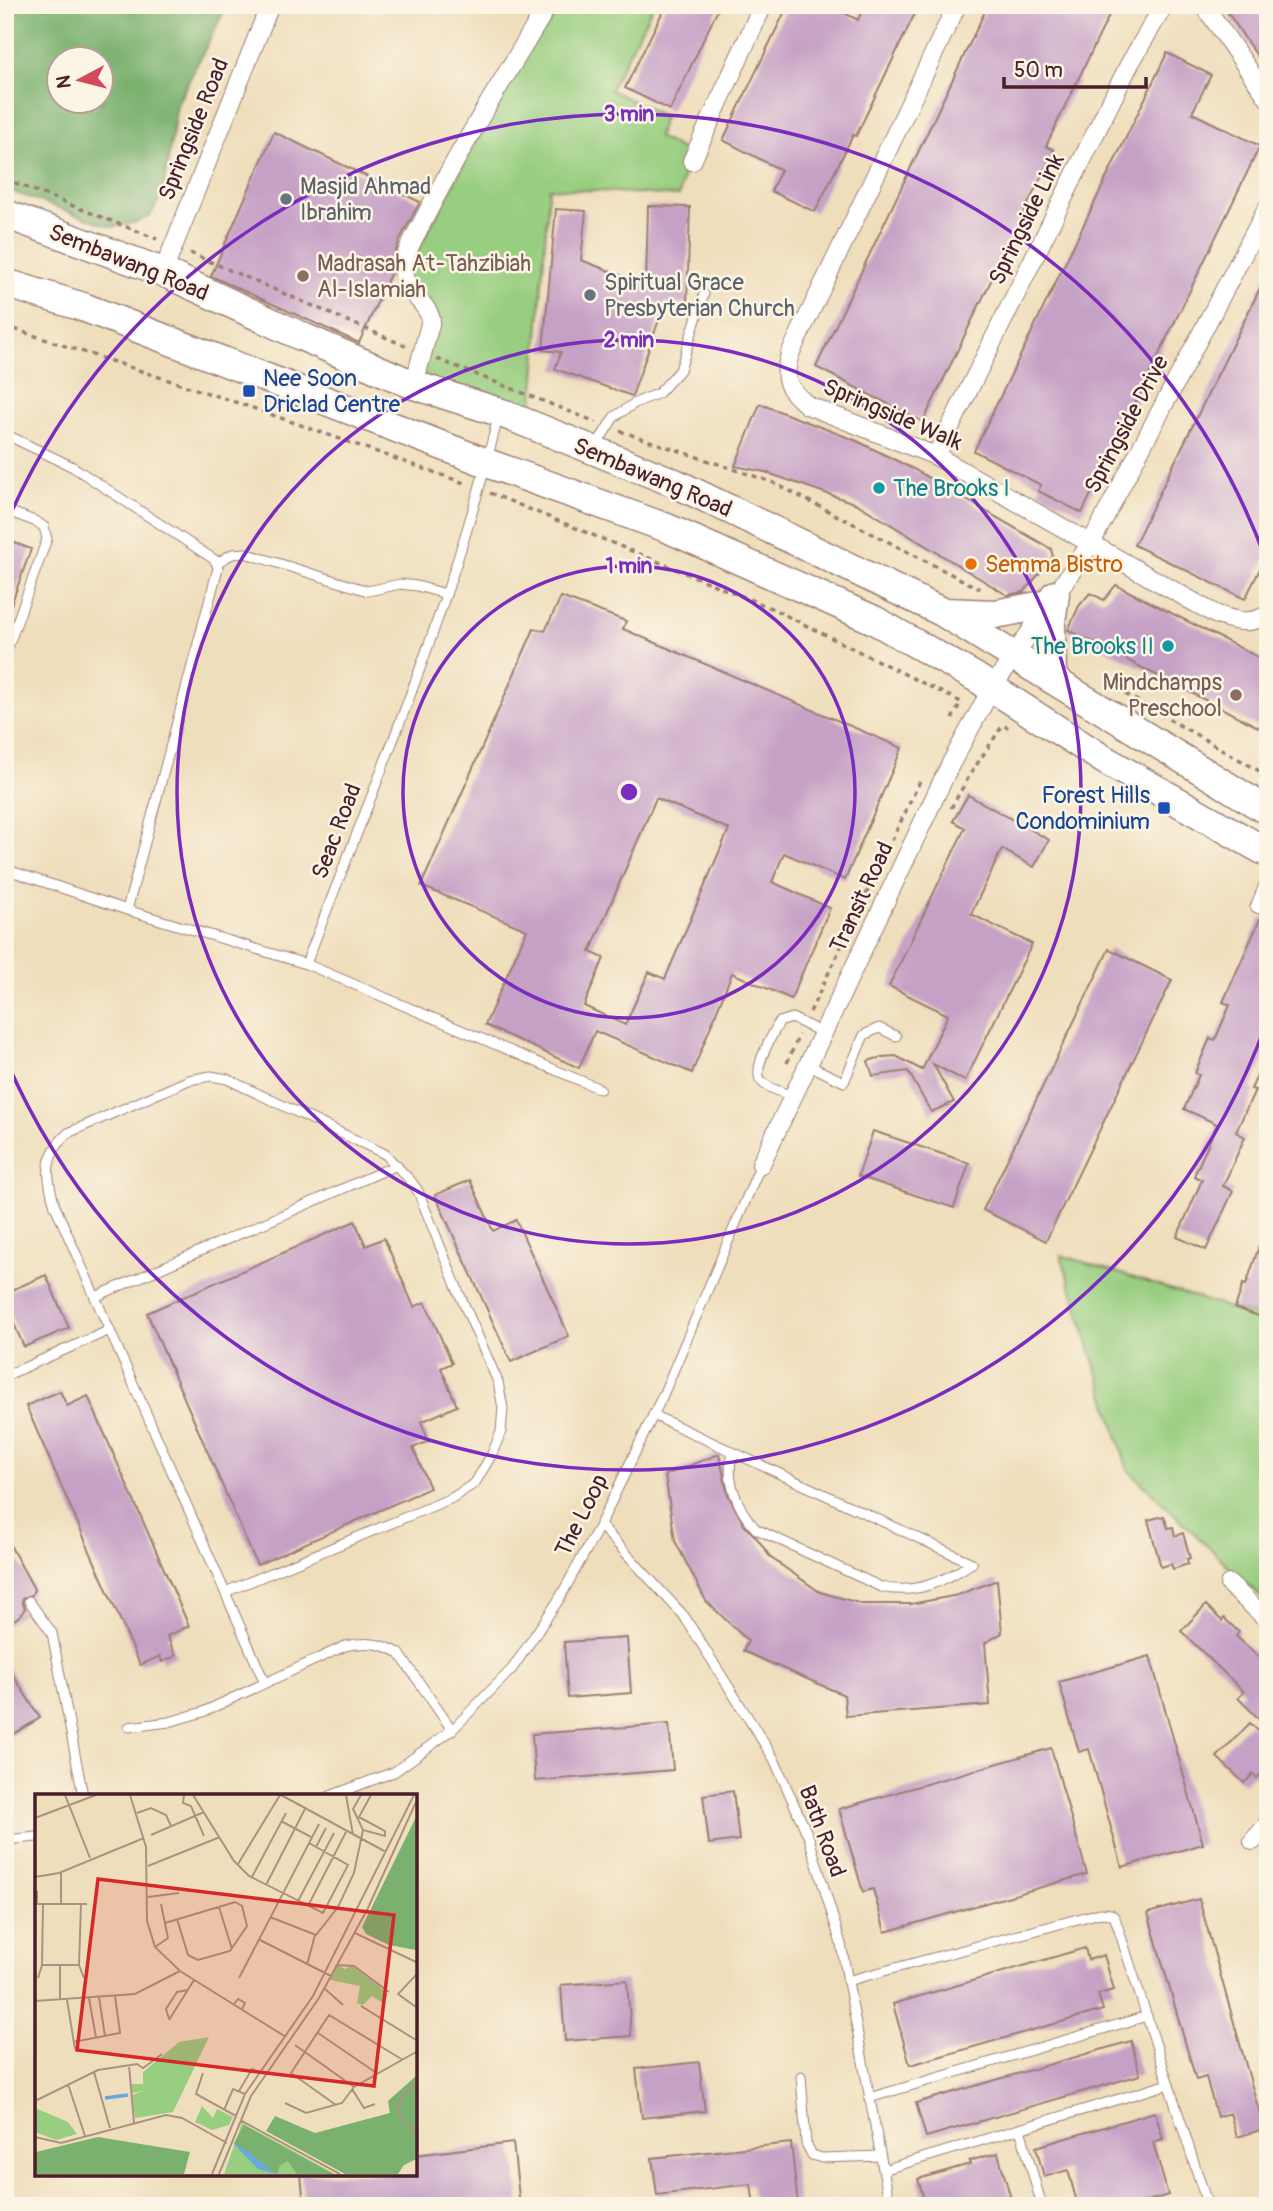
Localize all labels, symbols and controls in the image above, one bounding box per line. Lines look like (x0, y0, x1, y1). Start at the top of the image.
north arrow (46, 46, 116, 116)
scale bar (1004, 46, 1145, 90)
street label: Springside Road (152, 54, 235, 205)
text: 50 m (1014, 57, 1063, 84)
text: N (51, 74, 77, 90)
text: 3 min (604, 101, 654, 128)
street label: Springside Link (982, 148, 1071, 290)
place label: Masjid Ahmad Ibrahim (300, 172, 431, 227)
marker: Masjid Ahmad Ibrahim (278, 191, 294, 207)
street label: Sembawang Road (45, 217, 213, 308)
place label: Madrasah At-Tahzibiah Al-Islamiah (317, 249, 531, 304)
marker: Madrasah At-Tahzibiah Al-Islamiah (295, 268, 311, 284)
place label: Spiritual Grace Presbyterian Church (604, 268, 795, 323)
marker: Spiritual Grace Presbyterian Church (582, 287, 598, 303)
text: 2 min (604, 327, 654, 354)
street label: Springside Drive (1078, 350, 1175, 498)
place label: Nee Soon Driclad Centre (263, 364, 401, 419)
street label: Springside Walk (819, 372, 967, 457)
marker: Nee Soon Driclad Centre (241, 383, 257, 399)
street label: Sembawang Road (569, 431, 737, 524)
place label: The Brooks I (893, 474, 1010, 503)
marker: The Brooks I (871, 480, 887, 496)
place label: Semma Bistro (985, 550, 1123, 579)
text: 1 min (606, 553, 653, 580)
marker: Semma Bistro (963, 556, 979, 572)
place label: The Brooks II (1031, 632, 1154, 661)
marker: The Brooks II (1160, 638, 1176, 654)
place label: Mindchamps Preschool (1103, 668, 1222, 723)
marker: Mindchamps Preschool (1228, 687, 1244, 703)
street label: Seac Road (305, 779, 368, 883)
centre of rings (617, 780, 641, 804)
place label: Forest Hills Condominium (1015, 781, 1150, 836)
marker: Forest Hills Condominium (1156, 800, 1172, 816)
street label: Transit Road (823, 837, 900, 957)
street label: The Loop (548, 1469, 614, 1561)
street label: Bath Road (793, 1781, 853, 1881)
inset map (35, 1794, 416, 2176)

